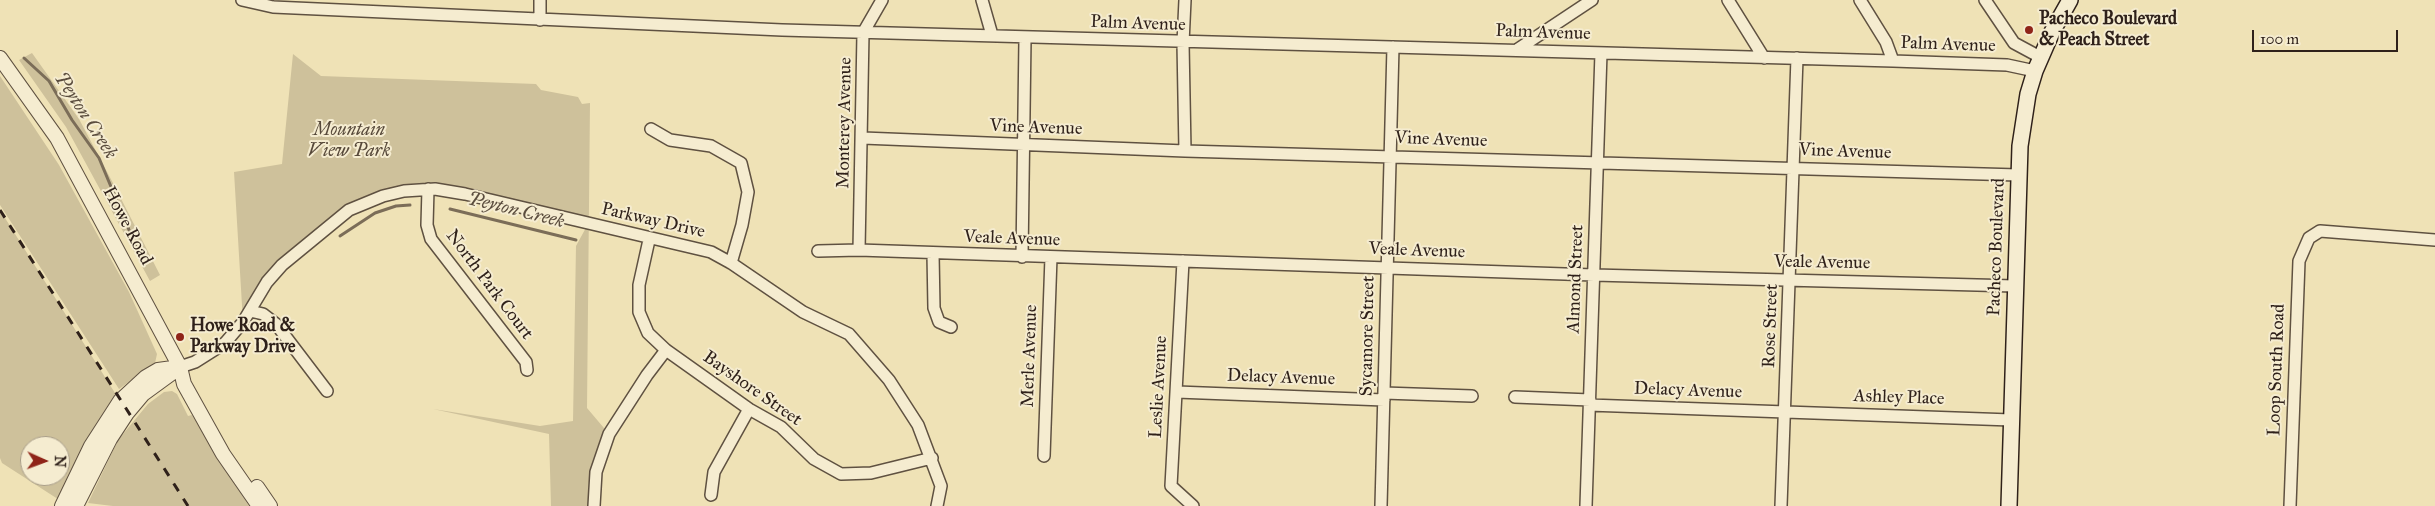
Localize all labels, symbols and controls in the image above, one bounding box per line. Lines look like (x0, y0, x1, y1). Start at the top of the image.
place label: Pacheco Boulevard & Peach Street (2039, 9, 2177, 52)
street label: Palm Avenue (1090, 12, 1186, 36)
scale bar (2255, 20, 2401, 52)
street label: Palm Avenue (1495, 21, 1591, 45)
marker: Pacheco Boulevard & Peach Street (2023, 24, 2035, 36)
text: 100 m (2260, 30, 2299, 48)
street label: Palm Avenue (1900, 33, 1996, 57)
street label: Monterey Avenue (833, 57, 857, 189)
water label: Peyton Creek (49, 68, 121, 164)
street label: Vine Avenue (989, 116, 1083, 140)
park label: Mountain View Park (308, 120, 390, 162)
street label: Vine Avenue (1394, 128, 1488, 152)
street label: Vine Avenue (1798, 140, 1892, 164)
street label: Pacheco Boulevard (1984, 178, 2010, 316)
street label: Howe Road (97, 183, 157, 269)
water label: Peyton Creek (465, 188, 567, 234)
street label: Parkway Drive (599, 199, 707, 243)
street label: Almond Street (1563, 224, 1589, 334)
street label: North Park Court (441, 226, 537, 344)
street label: Veale Avenue (963, 227, 1061, 251)
street label: Veale Avenue (1368, 239, 1466, 263)
street label: Veale Avenue (1774, 251, 1870, 275)
street label: Sycamore Street (1356, 275, 1380, 397)
street label: Rose Street (1759, 283, 1783, 369)
street label: Loop South Road (2264, 303, 2290, 437)
street label: Merle Avenue (1017, 304, 1043, 408)
place label: Howe Road & Parkway Drive (190, 316, 296, 358)
marker: Howe Road & Parkway Drive (174, 331, 186, 343)
street label: Leslie Avenue (1146, 335, 1172, 439)
street label: Bayshore Street (698, 347, 806, 431)
street label: Delacy Avenue (1227, 365, 1335, 391)
street label: Delacy Avenue (1634, 378, 1742, 404)
street label: Ashley Place (1853, 386, 1945, 410)
north arrow (20, 436, 70, 486)
text: N (51, 455, 68, 468)

